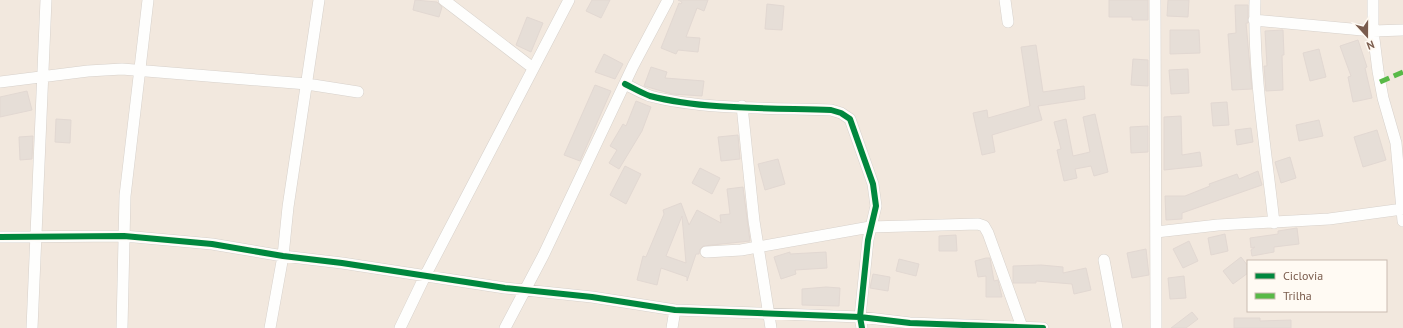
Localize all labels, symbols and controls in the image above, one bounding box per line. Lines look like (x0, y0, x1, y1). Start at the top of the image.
north arrow (1347, 16, 1387, 56)
text: N (1365, 38, 1376, 53)
legend (1247, 260, 1387, 312)
text: Ciclovia (1283, 268, 1323, 283)
text: Trilha (1283, 288, 1312, 303)

